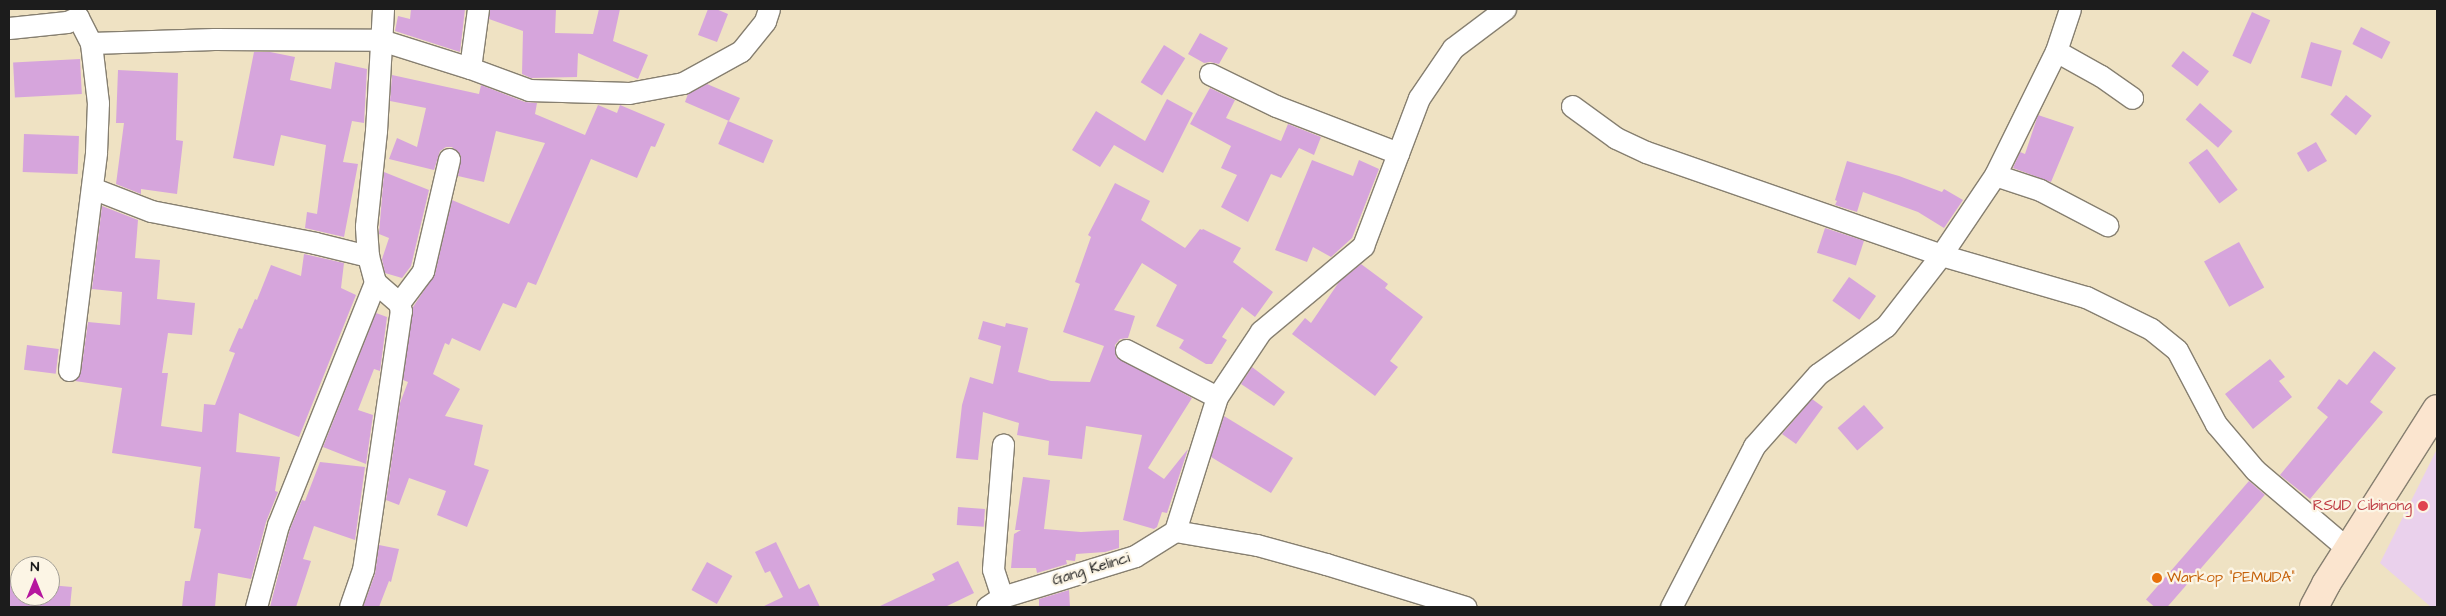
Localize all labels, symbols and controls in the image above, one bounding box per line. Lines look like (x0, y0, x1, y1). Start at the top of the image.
place label: RSUD Cibinong (2313, 497, 2412, 515)
marker: RSUD Cibinong (2416, 499, 2430, 513)
street label: Gang Kelinci (1050, 549, 1132, 589)
north arrow (10, 556, 60, 606)
text: N (31, 557, 39, 577)
place label: Warkop "PEMUDA" (2167, 569, 2295, 587)
marker: Warkop "PEMUDA" (2151, 572, 2163, 584)

